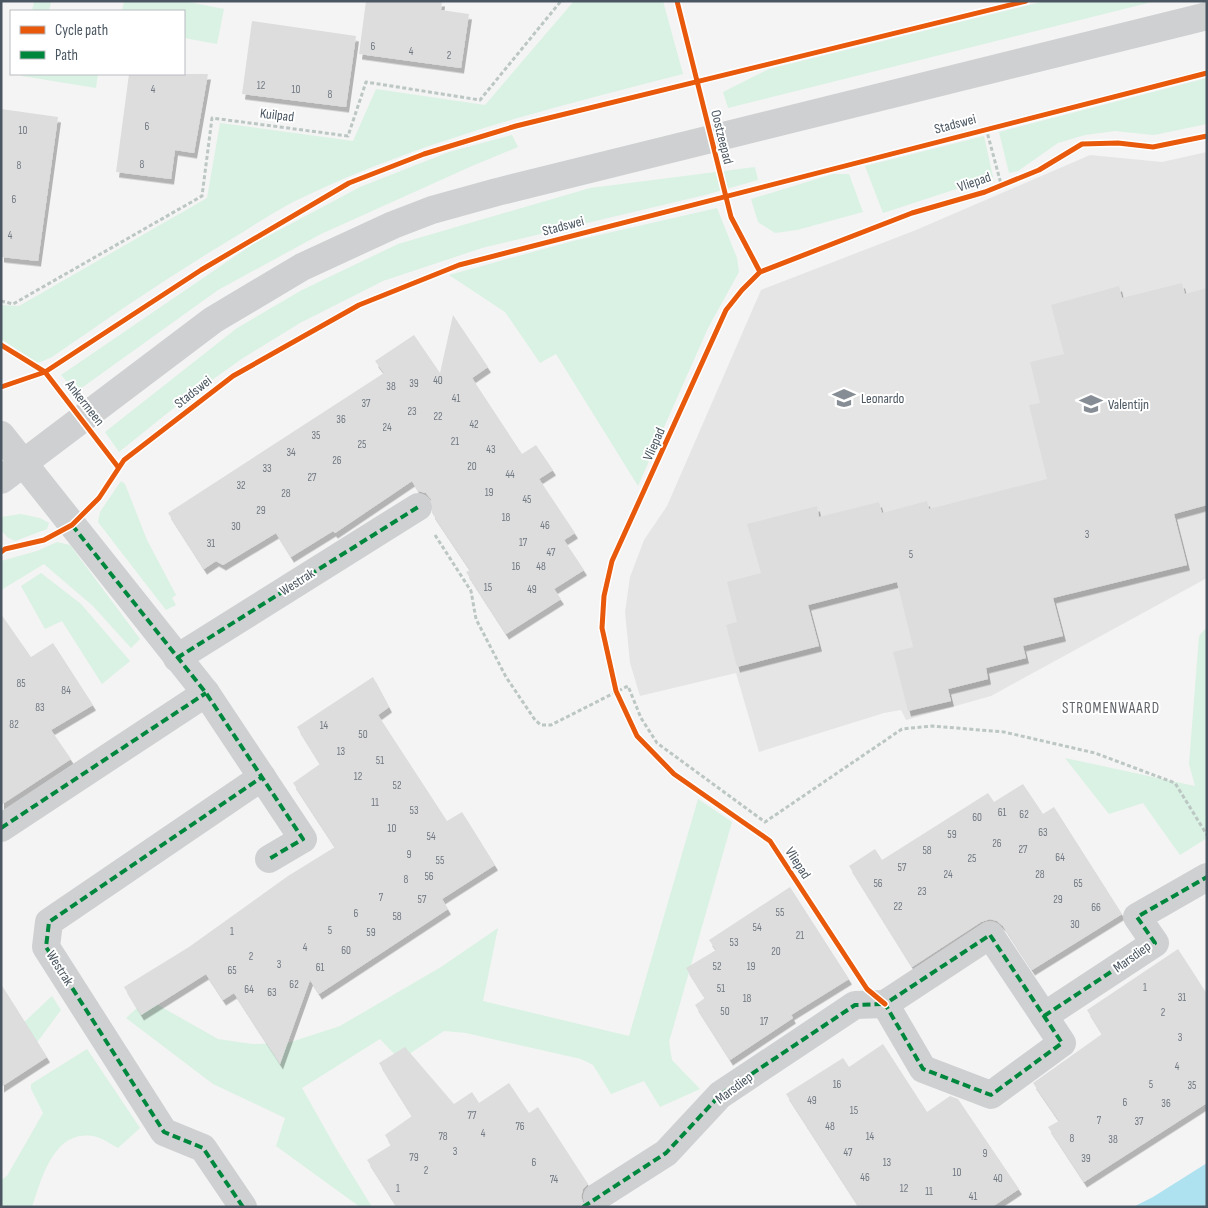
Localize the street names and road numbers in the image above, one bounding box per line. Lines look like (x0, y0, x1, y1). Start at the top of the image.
street label: Kuilpad (259, 104, 295, 126)
street label: Oostzeepad (707, 108, 737, 166)
street label: Stadswei (932, 110, 978, 138)
street label: Vliepad (955, 168, 993, 196)
street label: Stadswei (540, 212, 586, 240)
street label: Stadswei (171, 372, 215, 412)
street label: Ankermeen (61, 376, 108, 429)
street label: Vliepad (639, 425, 669, 463)
street label: Westrak (276, 564, 318, 599)
street label: Vliepad (781, 844, 815, 882)
street label: Marsdiep (1110, 938, 1154, 976)
street label: Westrak (43, 947, 78, 989)
street label: Marsdiep (712, 1068, 756, 1108)

